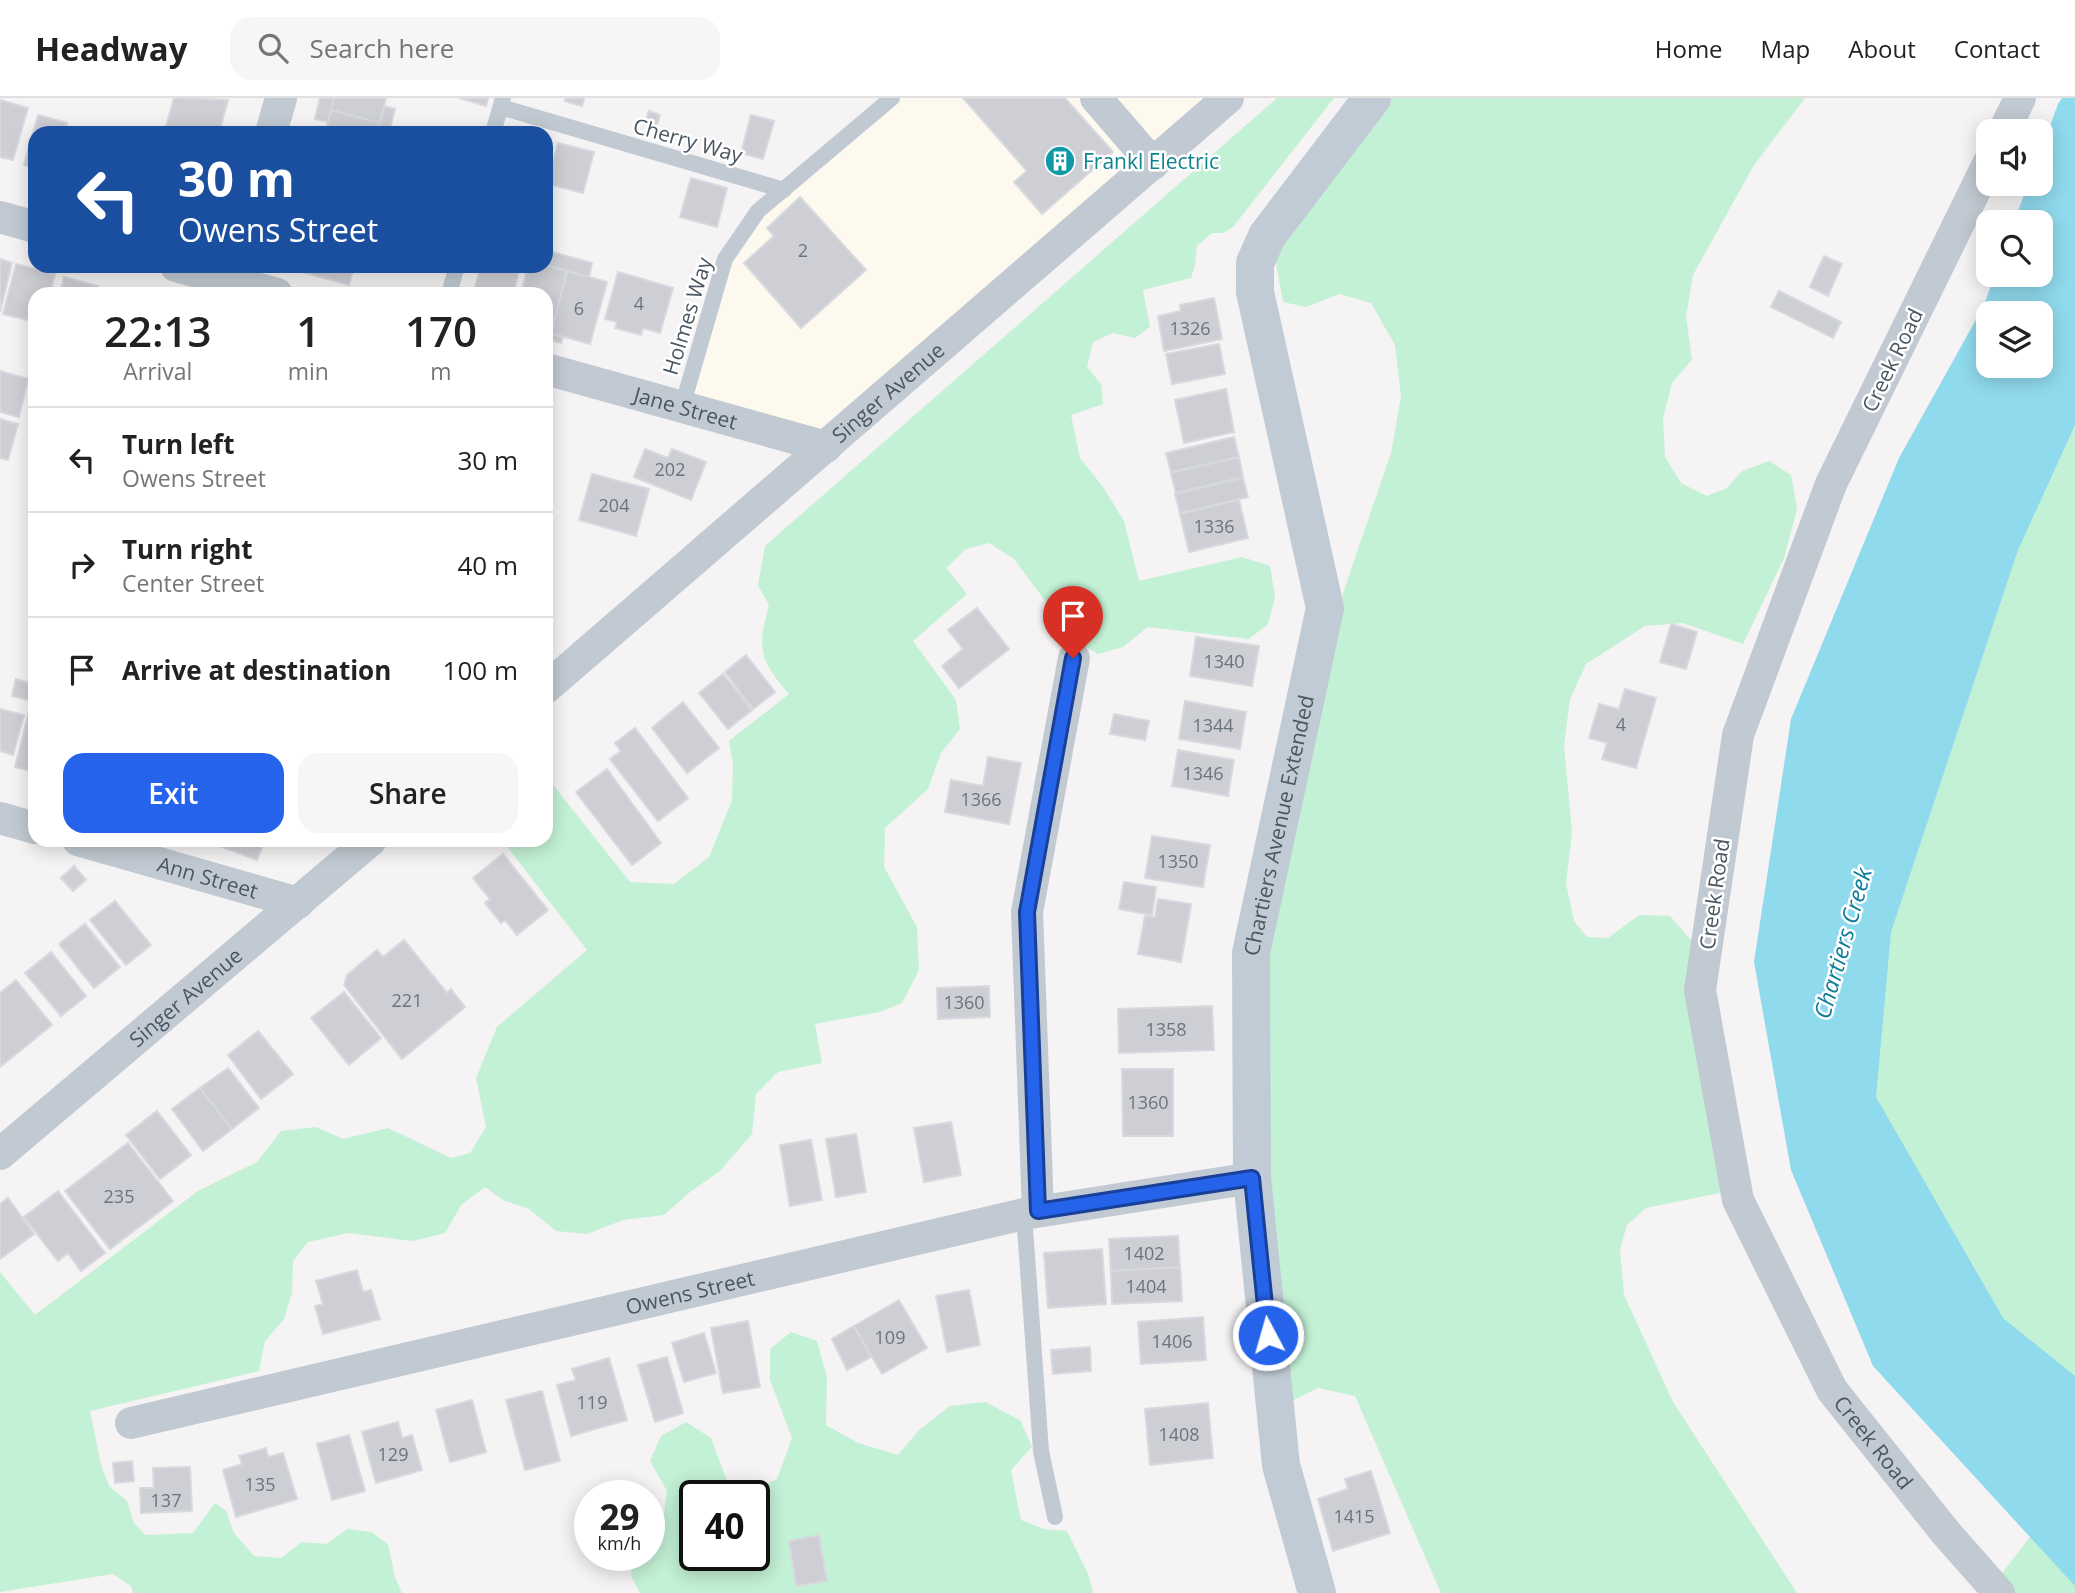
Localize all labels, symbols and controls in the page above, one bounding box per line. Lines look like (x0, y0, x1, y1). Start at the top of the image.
search box (230, 17, 720, 80)
text: Headway (35, 26, 188, 71)
icon: search (254, 29, 292, 67)
text: Search here (310, 30, 454, 66)
text: Home (1655, 32, 1723, 65)
text: Map (1761, 32, 1810, 65)
text: About (1848, 32, 1916, 65)
text: Contact (1954, 32, 2040, 65)
street label: Cherry Way (630, 111, 746, 169)
map controls (1976, 119, 2053, 378)
button: sound (1976, 119, 2053, 196)
building icon: Frankl Electric (1043, 144, 1077, 178)
text: 30 m (178, 145, 295, 211)
place label: Frankl Electric (1083, 147, 1219, 175)
icon: left (63, 154, 154, 245)
text: Owens Street (178, 208, 378, 251)
button: search (1976, 210, 2053, 287)
house number: 2 (798, 238, 808, 262)
street label: Holmes Way (656, 253, 718, 378)
house number: 4 (634, 291, 644, 315)
house number: 6 (574, 296, 584, 320)
button: layers (1976, 301, 2053, 378)
text: 22:13 (104, 302, 212, 359)
text: 1 (296, 302, 320, 359)
text: 170 (405, 302, 477, 359)
street label: Creek Road (1855, 304, 1929, 416)
house number: 1326 (1169, 316, 1211, 340)
street label: Singer Avenue (826, 336, 950, 449)
text: Arrival (123, 355, 192, 387)
text: min (288, 355, 329, 387)
text: m (430, 355, 452, 387)
street label: Jane Street (629, 380, 741, 436)
text: Turn left (122, 426, 234, 462)
icon: left (63, 441, 101, 479)
text: 30 m (457, 442, 518, 478)
house number: 202 (655, 457, 685, 481)
text: Owens Street (122, 462, 266, 494)
house number: 204 (599, 493, 629, 517)
house number: 1336 (1193, 514, 1235, 538)
text: Turn right (122, 531, 253, 567)
icon: right (63, 546, 101, 584)
text: 40 m (457, 547, 518, 583)
text: Center Street (122, 567, 264, 599)
pin (1043, 586, 1103, 658)
icon: arrive (1054, 597, 1092, 635)
house number: 1340 (1203, 649, 1245, 673)
icon: arrive (63, 651, 101, 689)
text: Arrive at destination (122, 652, 391, 688)
text: 100 m (443, 652, 518, 688)
street label: Chartiers Avenue Extended (1237, 692, 1320, 958)
house number: 4 (1616, 712, 1626, 736)
house number: 1344 (1192, 713, 1234, 737)
button: Exit (63, 753, 284, 833)
button: Share (298, 753, 518, 833)
house number: 1346 (1182, 761, 1224, 785)
house number: 1366 (960, 787, 1002, 811)
street label: Creek Road (1692, 837, 1736, 951)
street label: Ann Street (154, 849, 261, 905)
house number: 1350 (1157, 849, 1199, 873)
water label: Chartiers Creek (1805, 863, 1879, 1022)
street label: Singer Avenue (123, 941, 248, 1053)
house number: 221 (392, 988, 422, 1012)
house number: 1360 (943, 990, 985, 1014)
house number: 1358 (1145, 1017, 1187, 1041)
house number: 1360 (1127, 1090, 1169, 1114)
house number: 235 (104, 1184, 134, 1208)
house number: 1402 (1123, 1241, 1165, 1265)
street label: Owens Street (623, 1264, 757, 1321)
house number: 1404 (1125, 1274, 1167, 1298)
position arrow (1231, 1298, 1305, 1372)
house number: 109 (875, 1325, 905, 1349)
house number: 1406 (1151, 1329, 1193, 1353)
house number: 119 (577, 1390, 607, 1414)
street label: Creek Road (1828, 1390, 1919, 1495)
house number: 1408 (1158, 1422, 1200, 1446)
house number: 129 (378, 1442, 408, 1466)
house number: 135 (245, 1472, 275, 1496)
speed limit sign: 40 (679, 1480, 770, 1571)
house number: 137 (151, 1488, 181, 1512)
text: 29 (599, 1493, 640, 1540)
house number: 1415 (1333, 1504, 1375, 1528)
text: km/h (598, 1531, 641, 1555)

